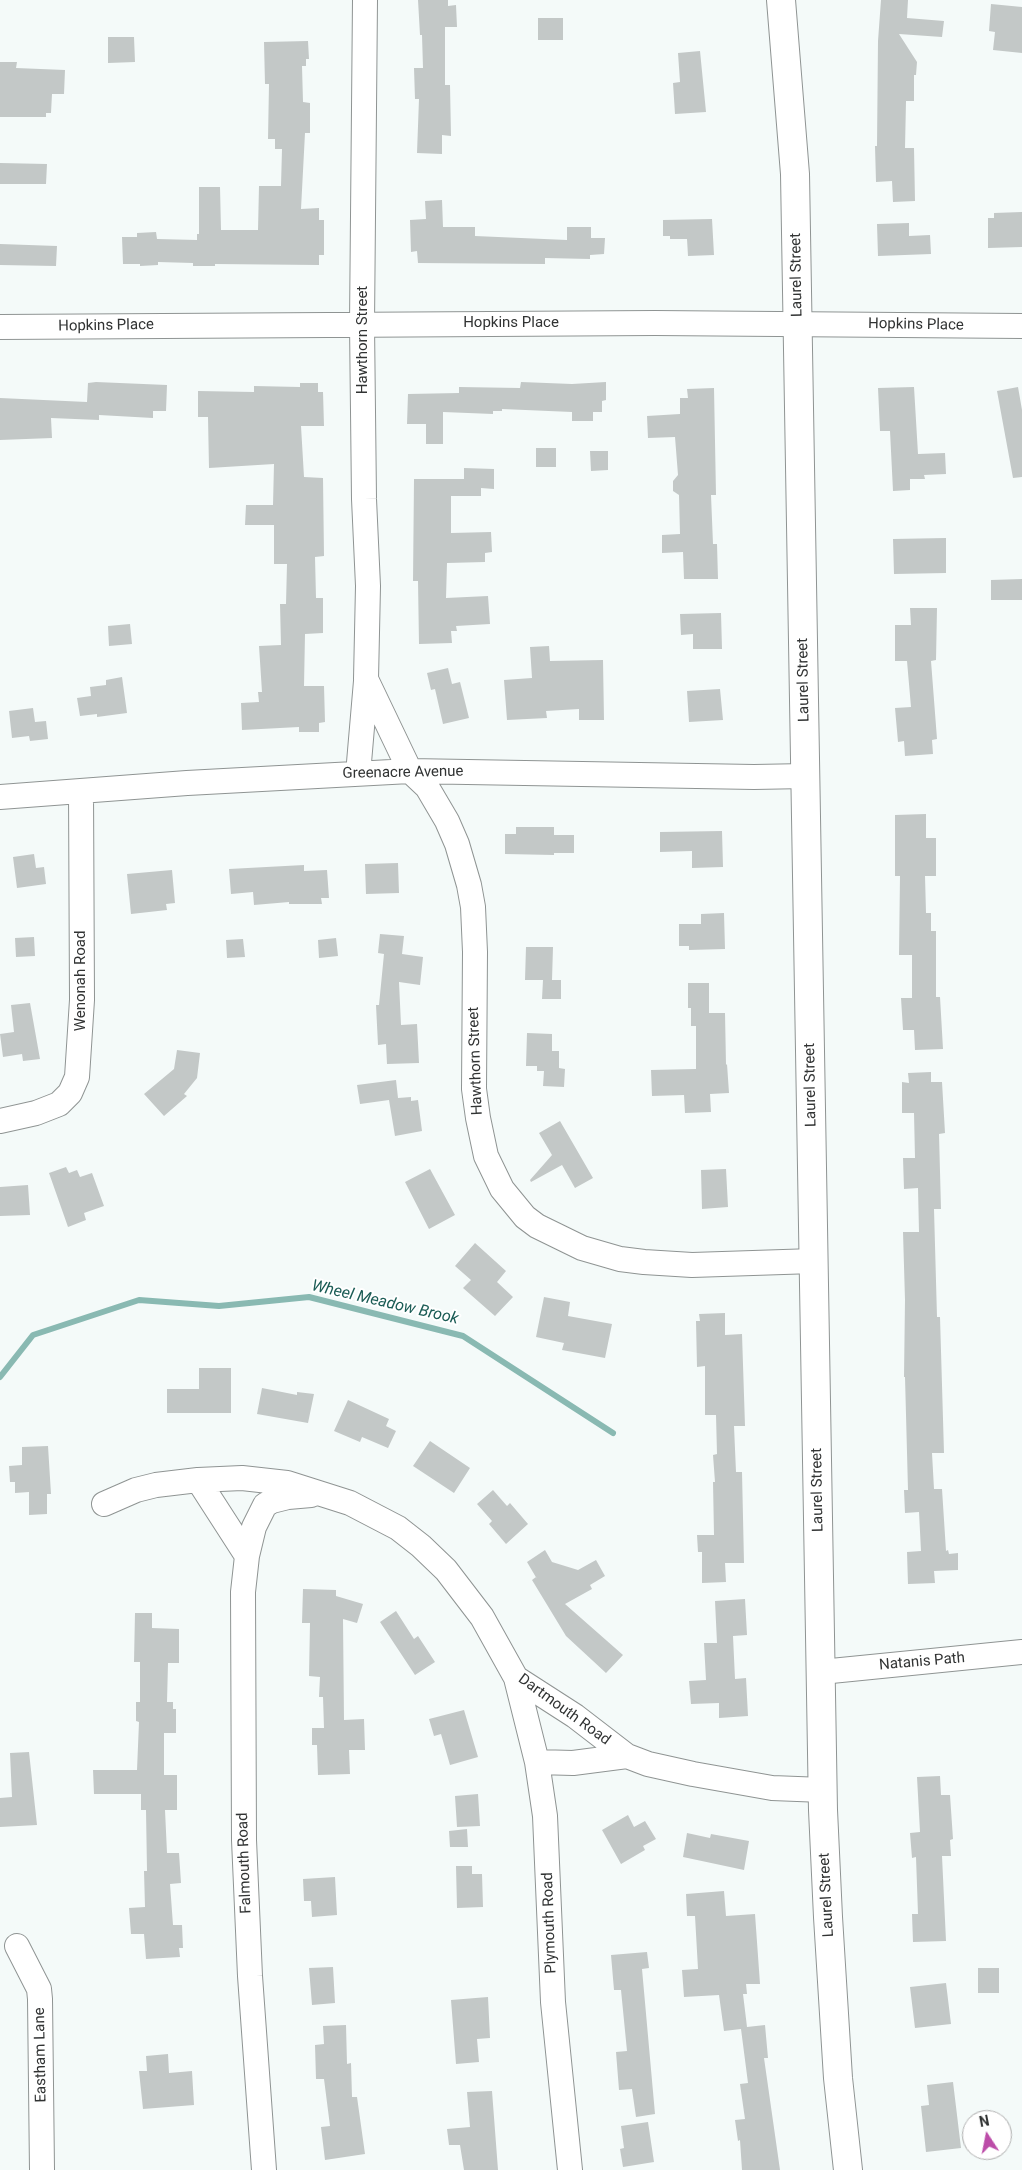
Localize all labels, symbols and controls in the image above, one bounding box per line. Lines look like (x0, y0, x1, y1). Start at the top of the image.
street label: Laurel Street (787, 233, 807, 317)
street label: Hawthorn Street (354, 286, 372, 394)
street label: Hopkins Place (463, 314, 559, 332)
street label: Hopkins Place (868, 315, 964, 335)
street label: Hopkins Place (58, 316, 154, 336)
street label: Laurel Street (794, 638, 814, 722)
street label: Greenacre Avenue (342, 763, 464, 783)
street label: Wenonah Road (72, 931, 90, 1031)
street label: Hawthorn Street (465, 1006, 487, 1116)
street label: Laurel Street (801, 1043, 821, 1127)
water label: Wheel Meadow Brook (310, 1277, 460, 1329)
street label: Laurel Street (808, 1448, 828, 1532)
street label: Natanis Path (878, 1649, 966, 1675)
street label: Dartmouth Road (514, 1670, 614, 1750)
street label: Falmouth Road (234, 1812, 256, 1914)
street label: Laurel Street (816, 1852, 838, 1938)
street label: Plymouth Road (539, 1872, 561, 1974)
street label: Eastham Lane (31, 2007, 51, 2103)
north arrow (962, 2110, 1012, 2160)
text: N (978, 2112, 991, 2130)

